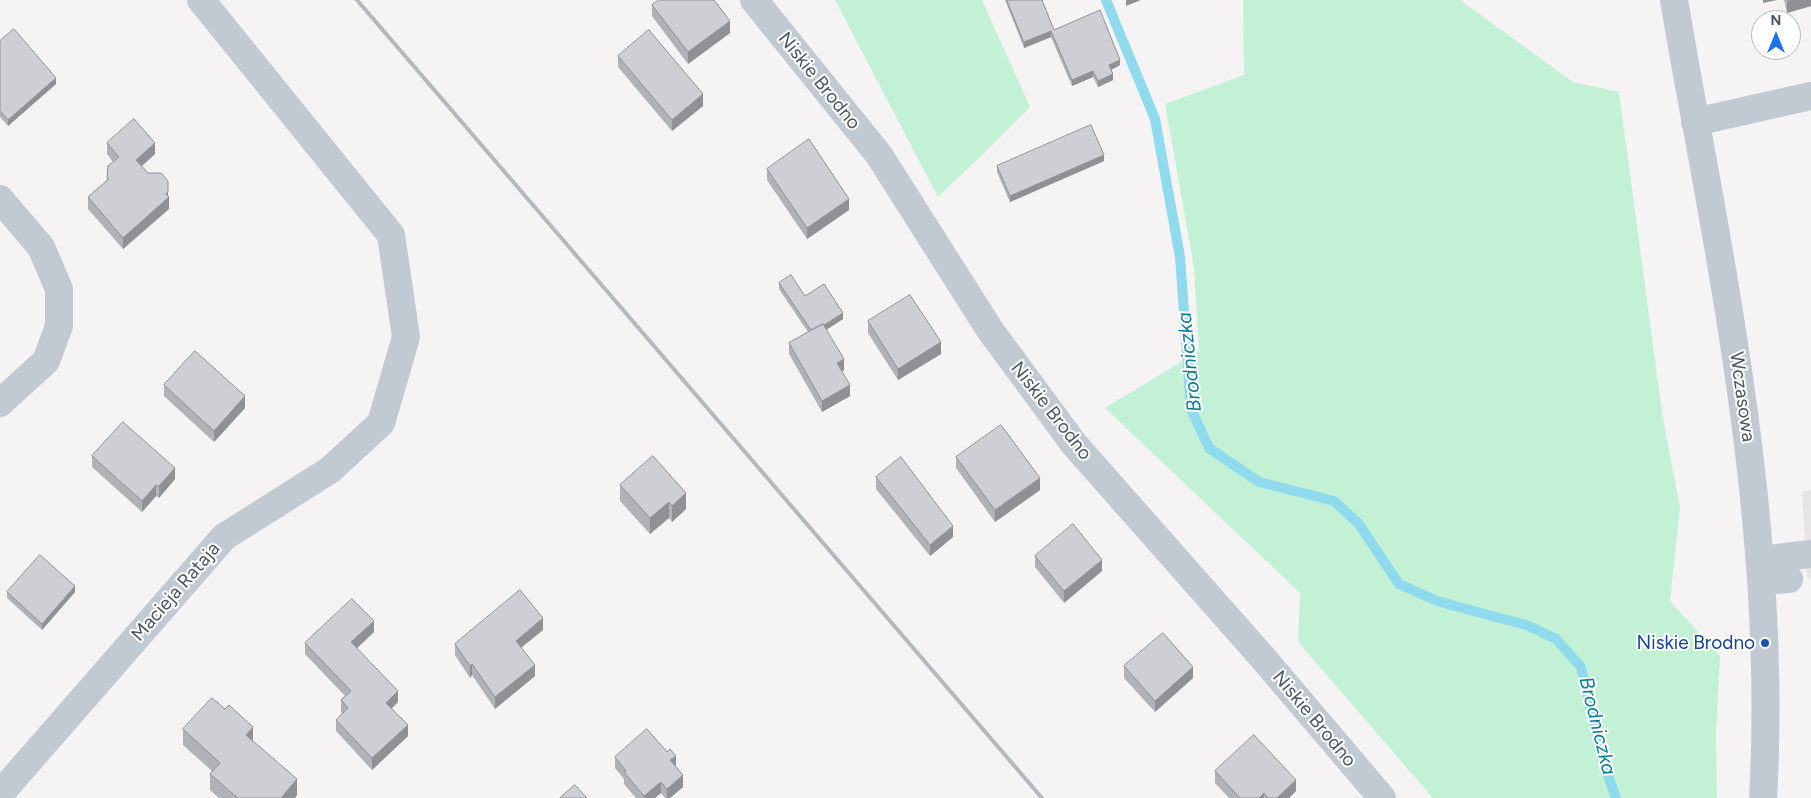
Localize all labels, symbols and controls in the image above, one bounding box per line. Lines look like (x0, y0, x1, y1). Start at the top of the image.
north arrow (1751, 10, 1801, 60)
text: N (1771, 12, 1781, 29)
street label: Niskie Brodno (773, 28, 865, 134)
water label: Brodniczka (1173, 311, 1207, 413)
street label: Wczasowa (1724, 350, 1760, 444)
street label: Niskie Brodno (1006, 357, 1096, 465)
street label: Macieja Rataja (127, 538, 225, 646)
place label: Niskie Brodno (1637, 632, 1755, 654)
marker: Niskie Brodno (1759, 637, 1771, 649)
street label: Niskie Brodno (1267, 666, 1361, 772)
water label: Brodniczka (1573, 675, 1621, 777)

